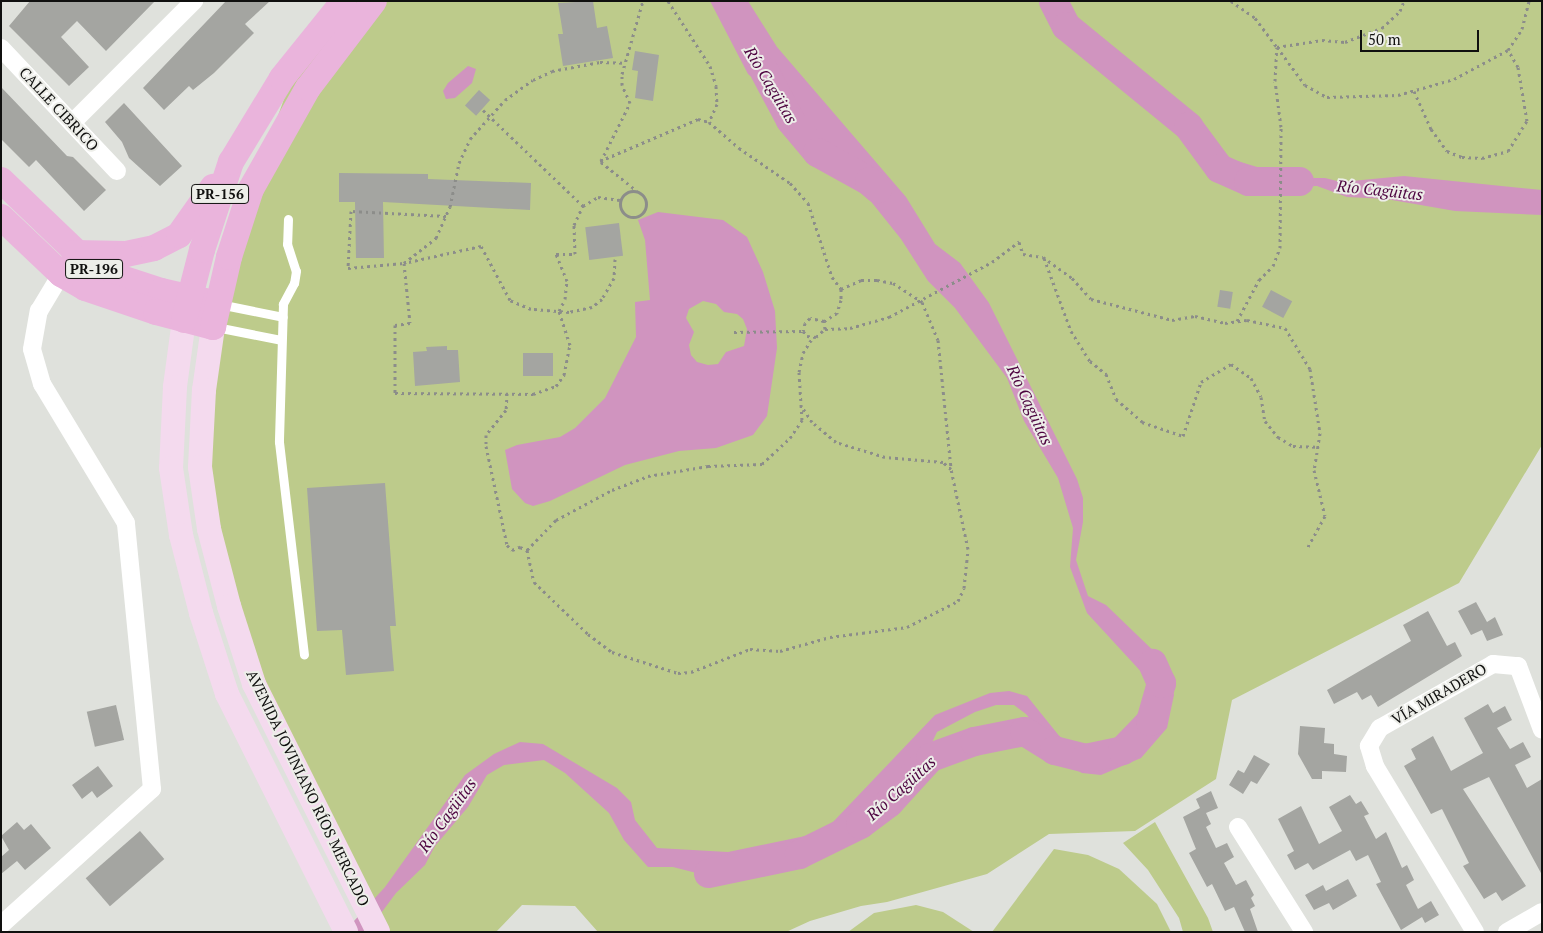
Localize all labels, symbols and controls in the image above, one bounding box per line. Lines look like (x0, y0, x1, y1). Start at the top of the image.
scale bar (1363, 20, 1482, 52)
text: 50 m (1368, 29, 1401, 49)
water label: Río Cagüitas (740, 43, 802, 127)
street label: CALLE CIBRICO (16, 63, 102, 155)
water label: Río Cagüitas (1336, 176, 1424, 204)
road number: PR-156 (190, 182, 250, 205)
road number: PR-196 (64, 258, 124, 280)
water label: Río Cagüitas (1003, 362, 1057, 448)
street label: VÍA MIRADERO (1388, 659, 1490, 729)
street label: AVENIDA JOVINIANO RÍOS MERCADO (243, 667, 373, 909)
water label: Río Cagüitas (862, 752, 940, 824)
water label: Río Cagüitas (414, 774, 480, 856)

